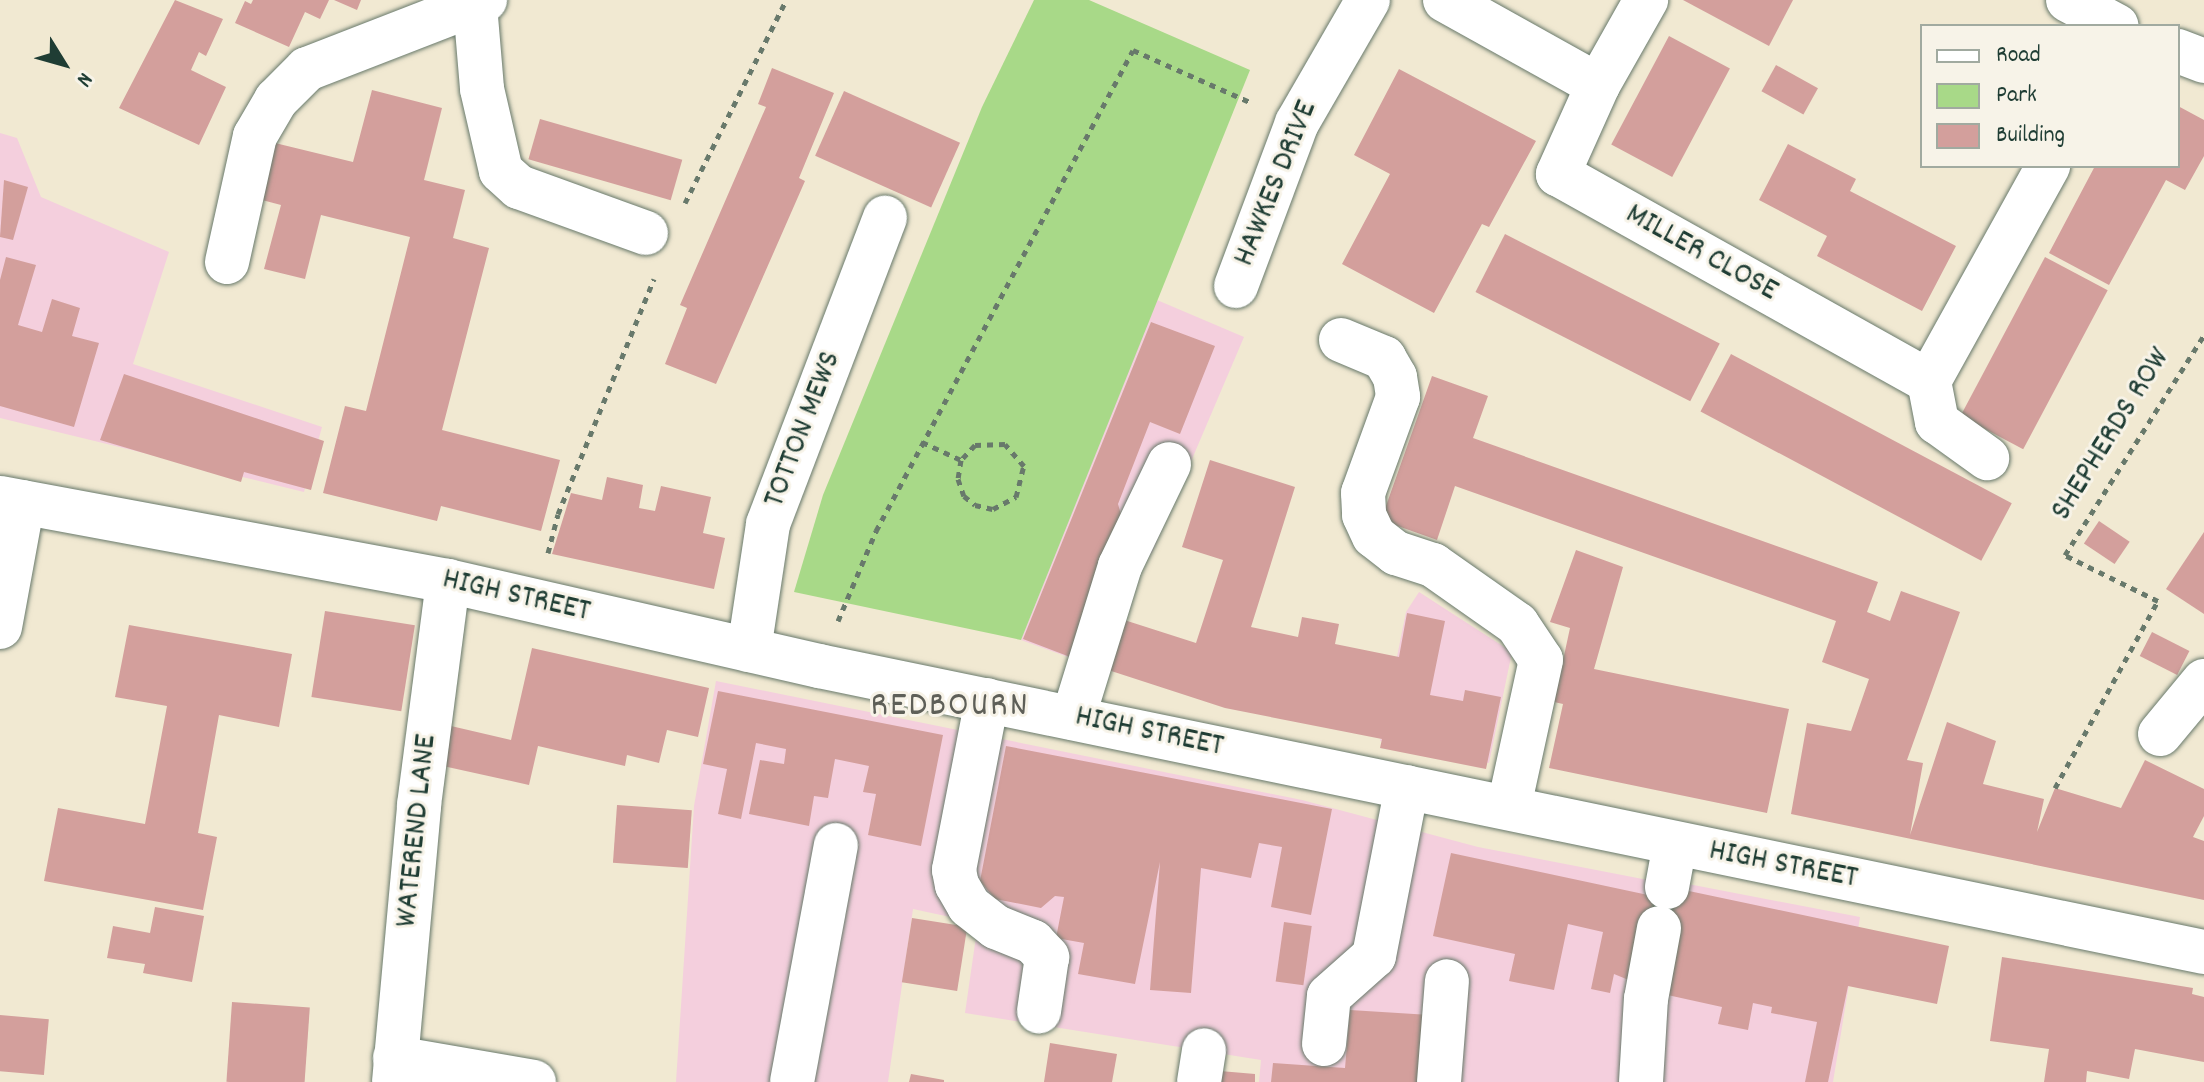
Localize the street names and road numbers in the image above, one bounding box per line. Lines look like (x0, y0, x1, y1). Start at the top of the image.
street label: HAWKES DRIVE (1226, 96, 1328, 272)
street label: MILLER CLOSE (1618, 196, 1784, 312)
street label: SHEPHERDS ROW (2044, 342, 2180, 528)
street label: TOTTON MEWS (757, 347, 851, 513)
street label: HIGH STREET (438, 561, 594, 633)
street label: HIGH STREET (1071, 699, 1227, 767)
street label: WATEREND LANE (389, 733, 447, 929)
street label: HIGH STREET (1705, 833, 1861, 899)

